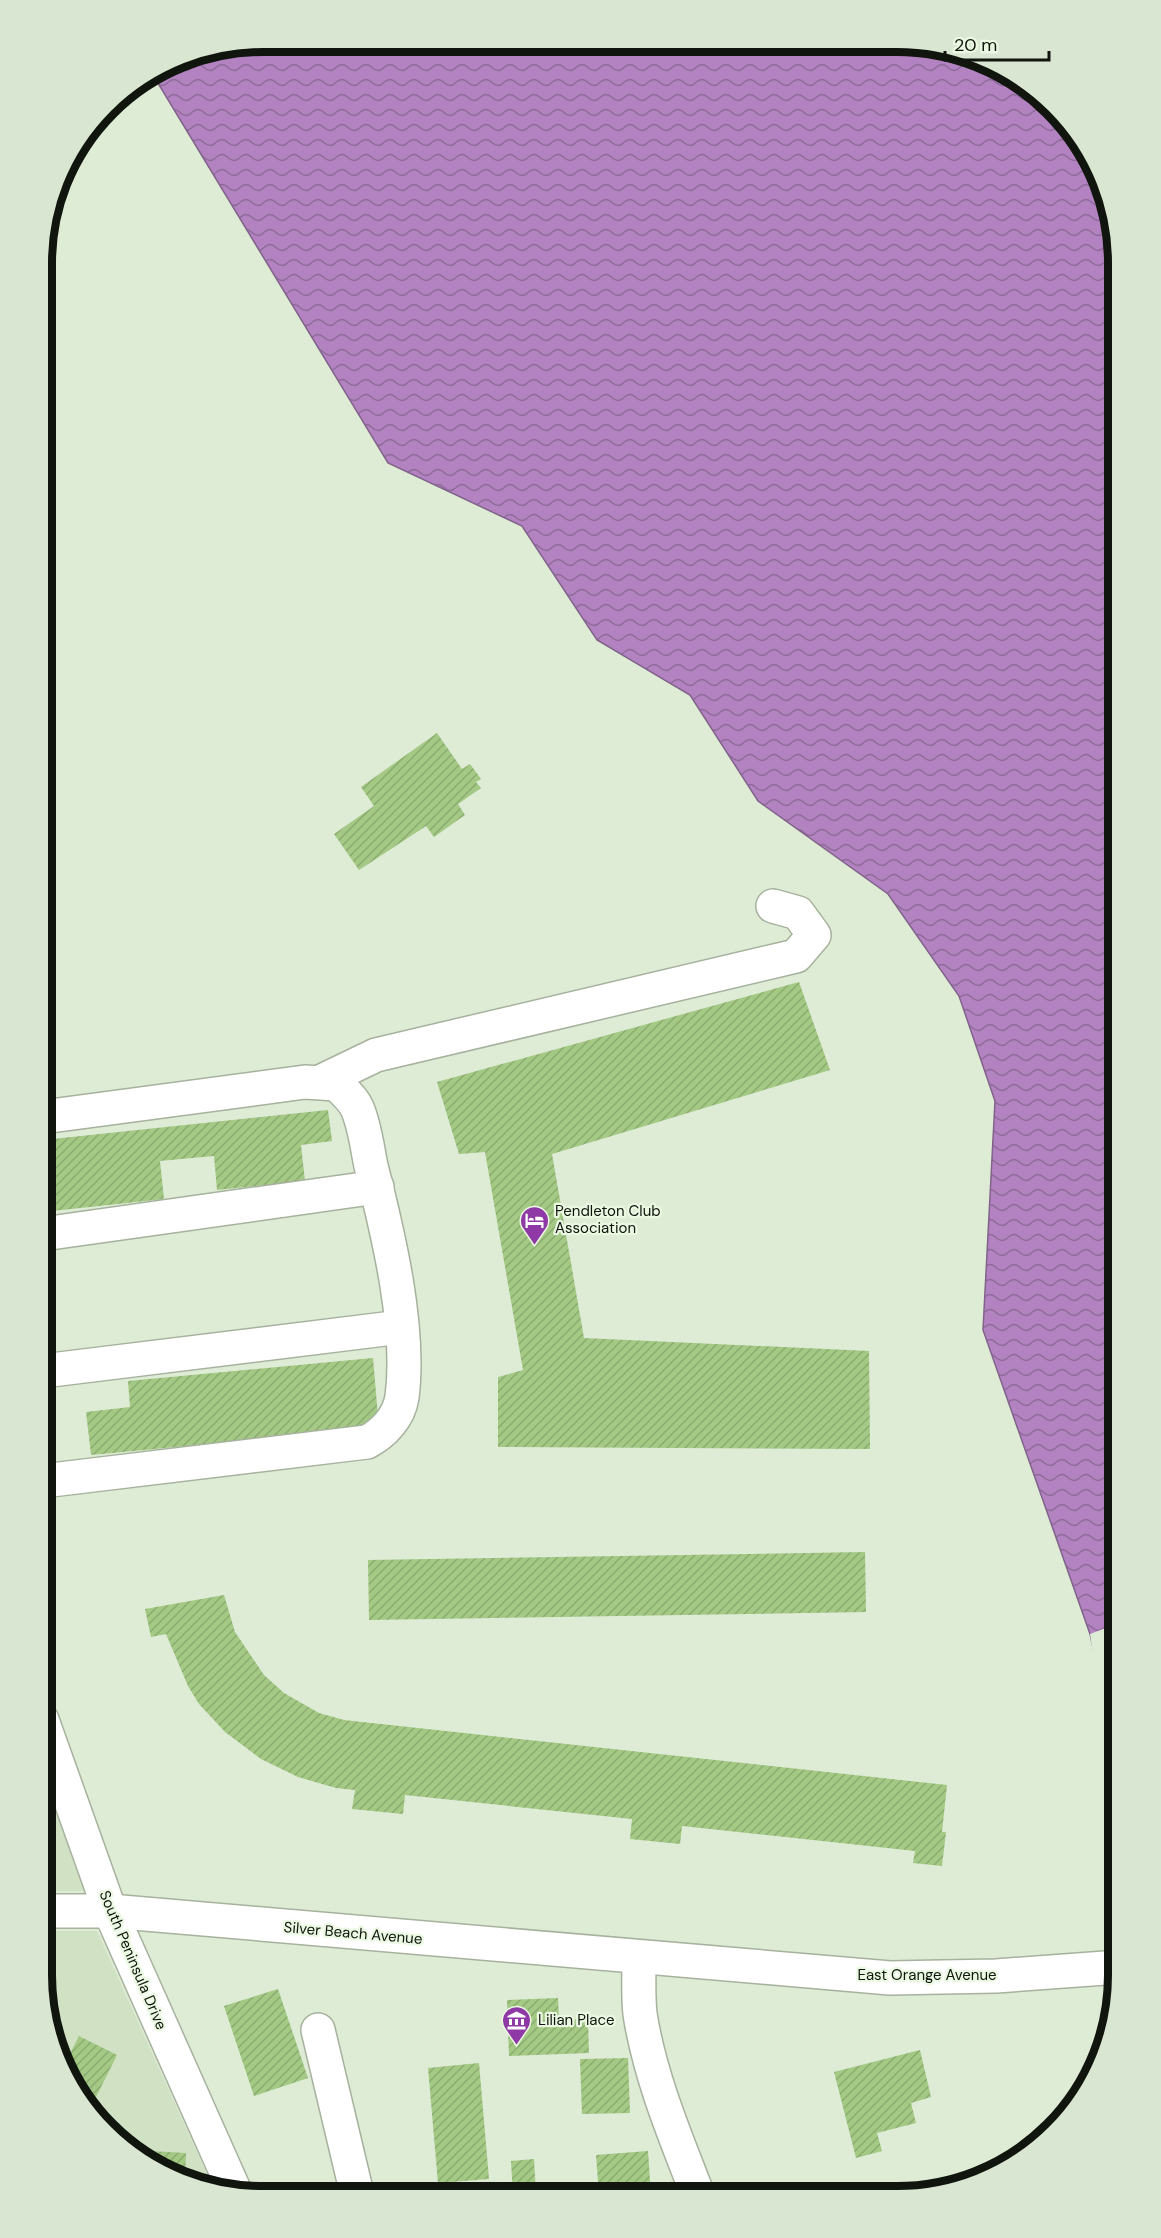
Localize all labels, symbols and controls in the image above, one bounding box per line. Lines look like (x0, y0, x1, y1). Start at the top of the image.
scale bar (945, 24, 1048, 62)
text: 20 m (954, 33, 997, 57)
place label: Pendleton Club Association (555, 1201, 661, 1238)
hotel icon: Pendleton Club Association (518, 1204, 550, 1246)
street label: South Peninsula Drive (95, 1887, 171, 2033)
street label: Silver Beach Avenue (283, 1917, 423, 1949)
street label: East Orange Avenue (857, 1965, 997, 1985)
museum icon: Lilian Place (501, 2004, 533, 2046)
place label: Lilian Place (538, 2010, 615, 2030)

